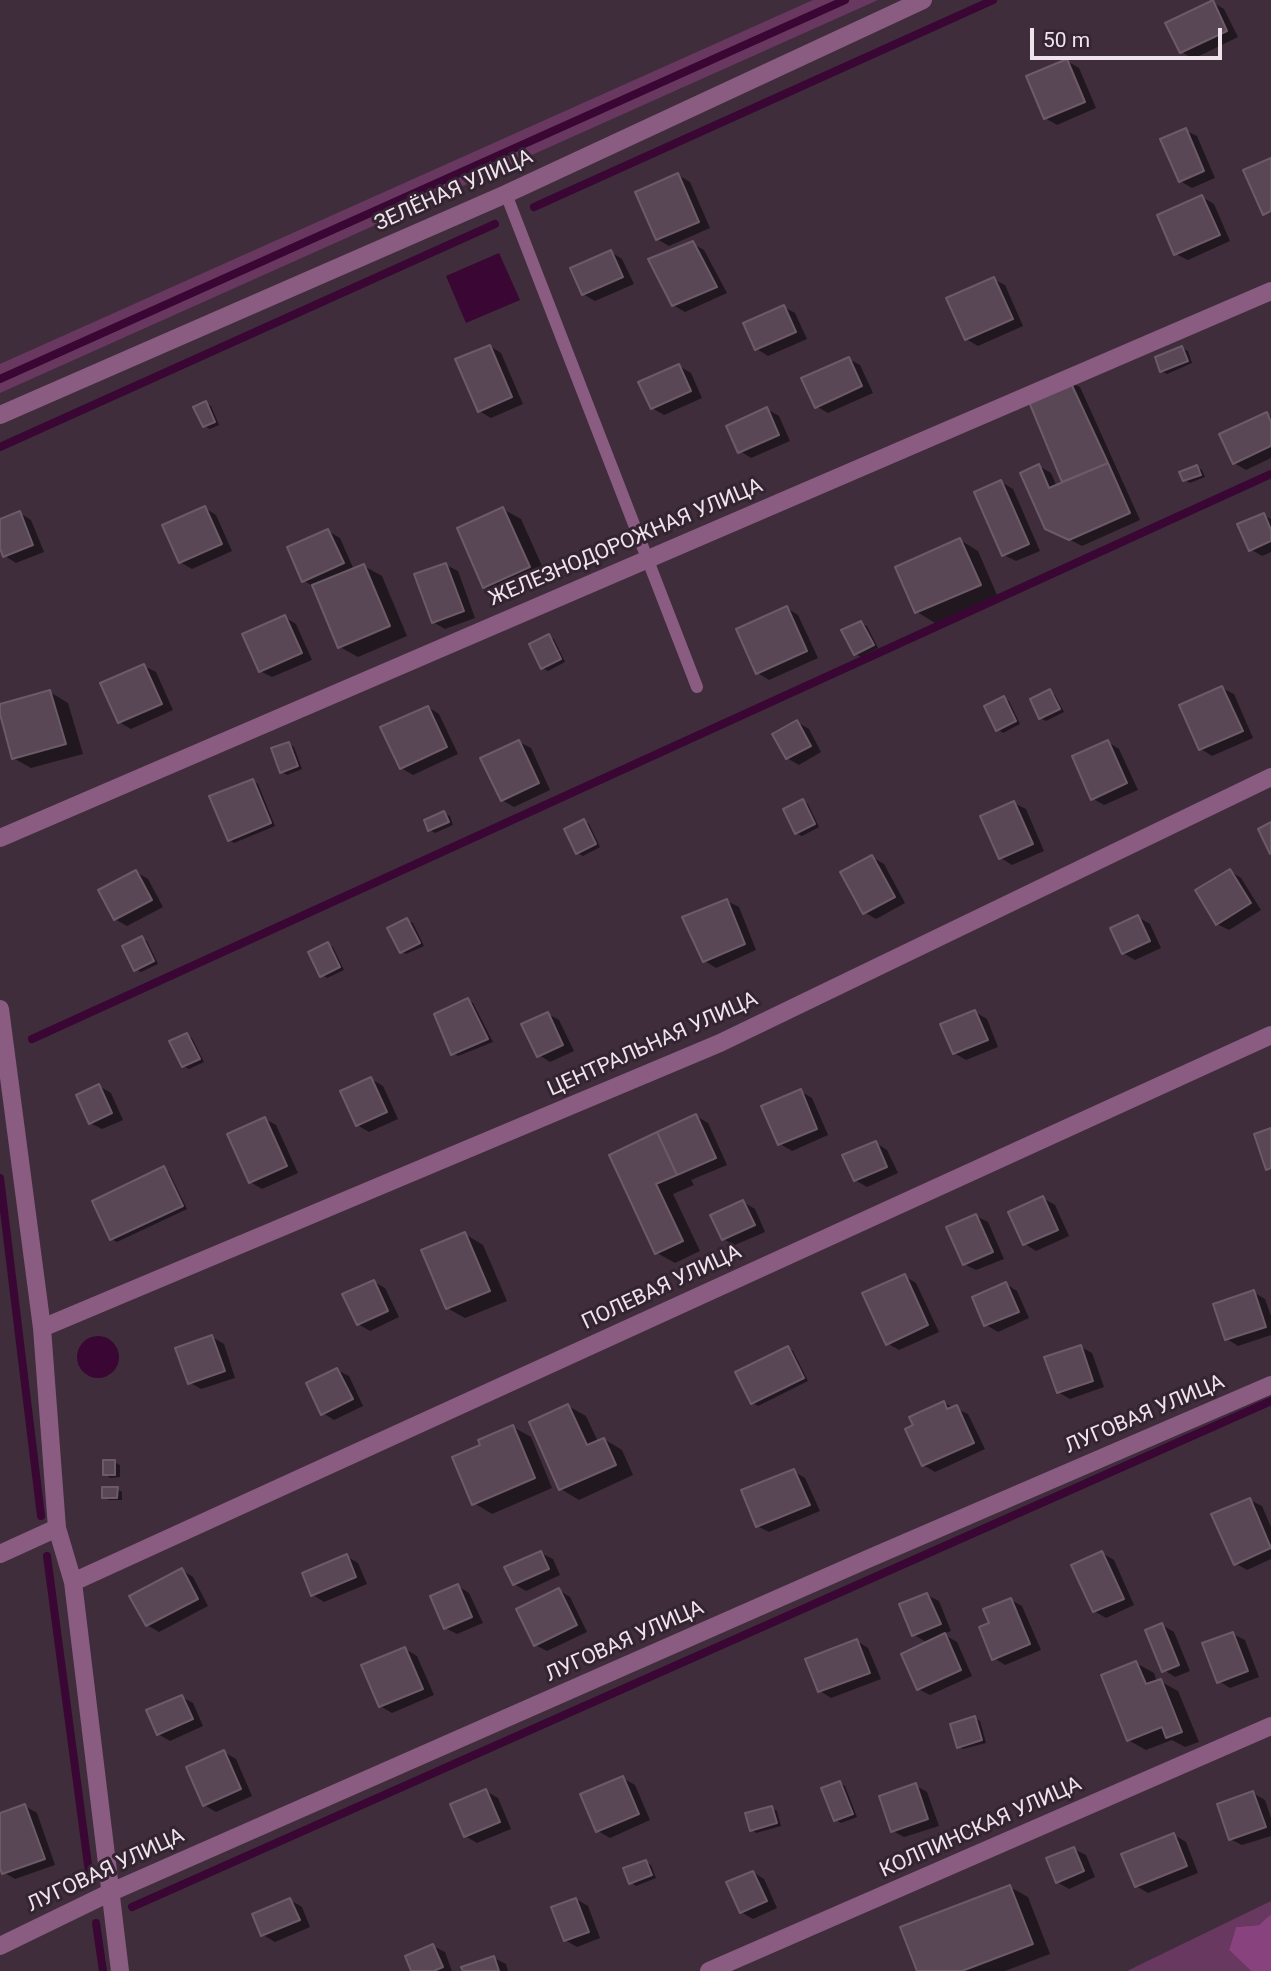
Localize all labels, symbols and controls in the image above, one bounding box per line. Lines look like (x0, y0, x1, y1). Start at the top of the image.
scale bar (1033, 14, 1226, 58)
text: 50 m (1043, 28, 1090, 52)
street label: ЗЕЛЁНАЯ УЛИЦА (371, 145, 537, 237)
street label: ЖЕЛЕЗНОДОРОЖНАЯ УЛИЦА (485, 474, 767, 612)
street label: ЦЕНТРАЛЬНАЯ УЛИЦА (544, 987, 762, 1103)
street label: ПОЛЕВАЯ УЛИЦА (578, 1240, 746, 1336)
street label: ЛУГОВАЯ УЛИЦА (1062, 1370, 1228, 1460)
street label: ЛУГОВАЯ УЛИЦА (542, 1596, 708, 1688)
street label: КОЛПИНСКАЯ УЛИЦА (876, 1772, 1086, 1884)
street label: ЛУГОВАЯ УЛИЦА (23, 1824, 189, 1918)

